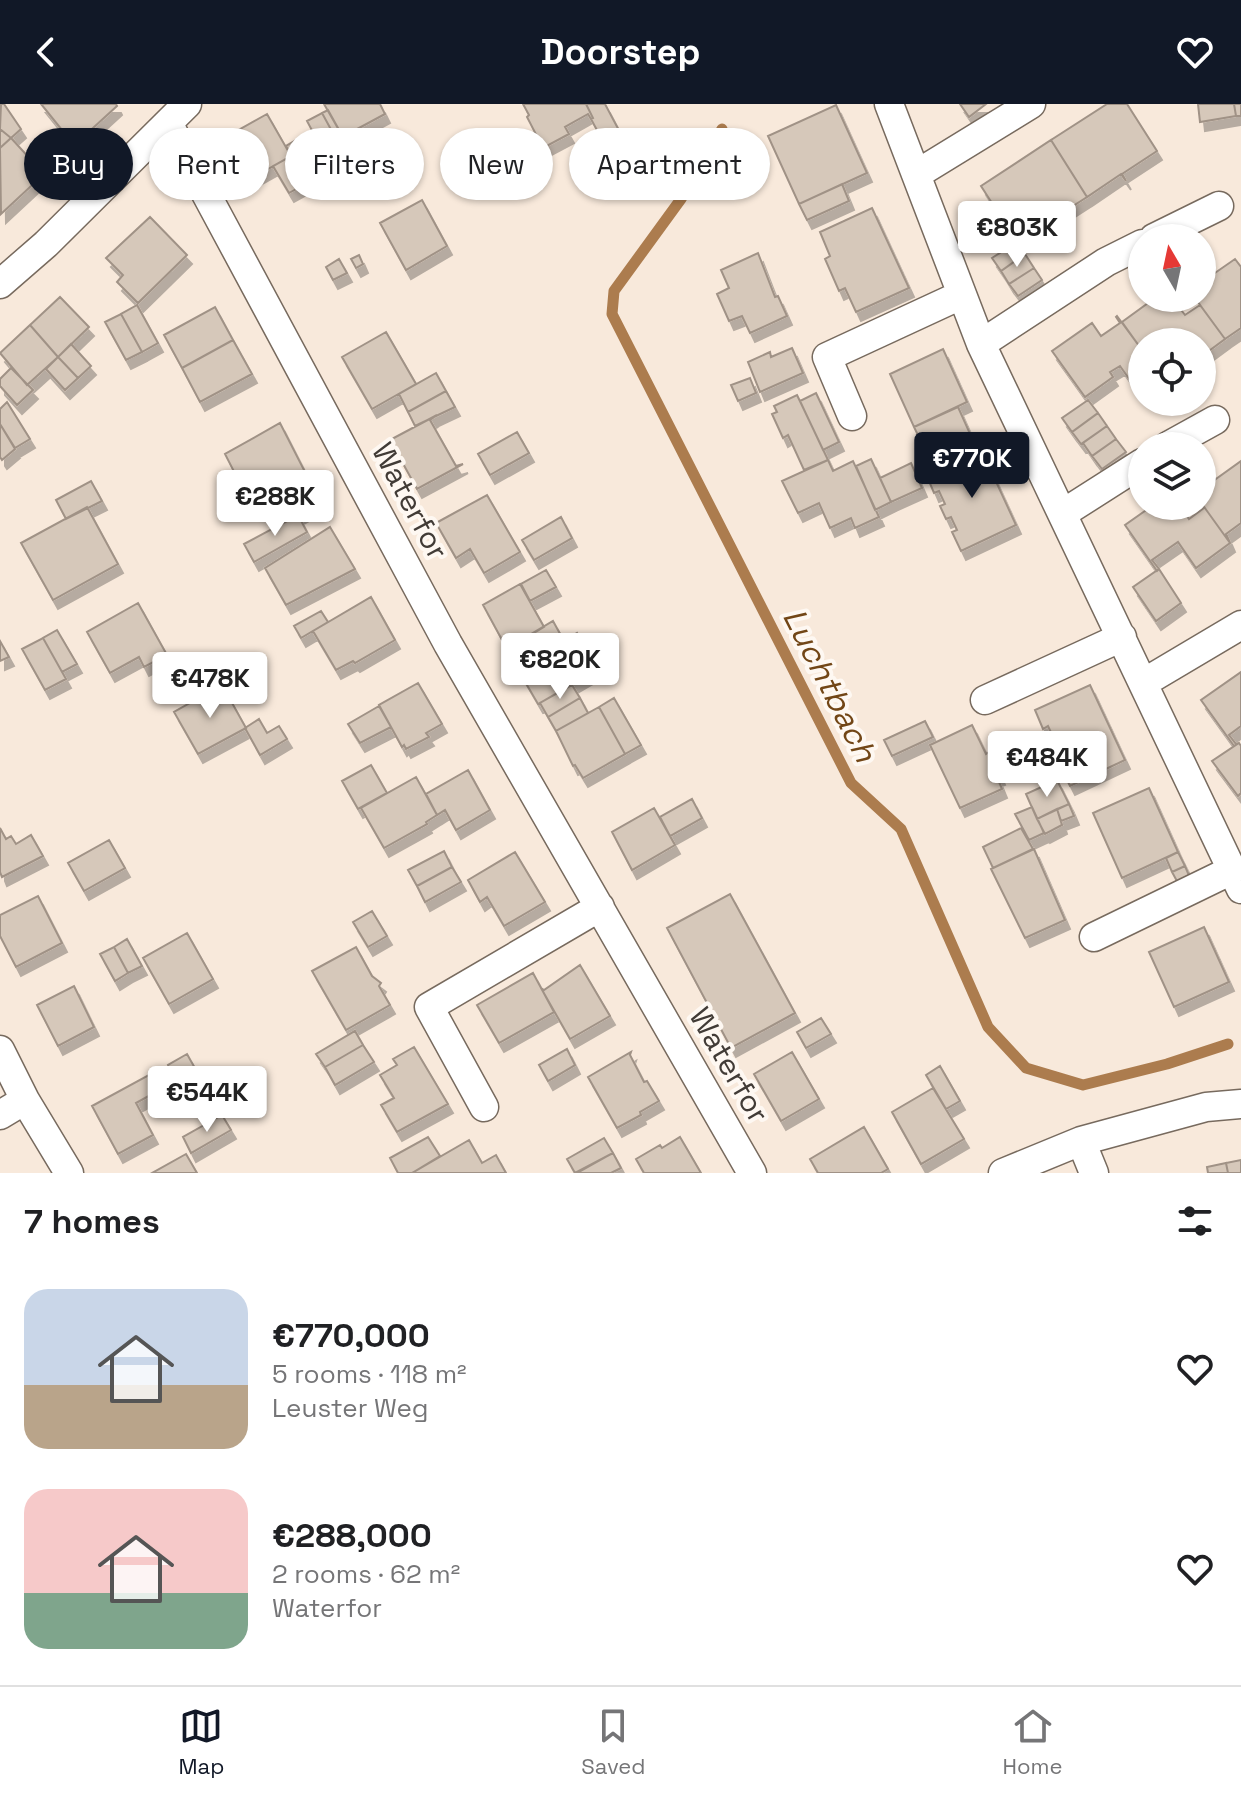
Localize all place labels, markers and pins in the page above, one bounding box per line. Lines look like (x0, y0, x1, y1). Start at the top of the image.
pin: €803K (961, 201, 1073, 269)
pin: €770K (916, 432, 1028, 500)
pin: €288K (219, 470, 331, 538)
pin: €820K (504, 633, 616, 701)
pin: €478K (154, 652, 266, 720)
pin: €484K (991, 731, 1103, 799)
pin: €544K (151, 1066, 263, 1134)

